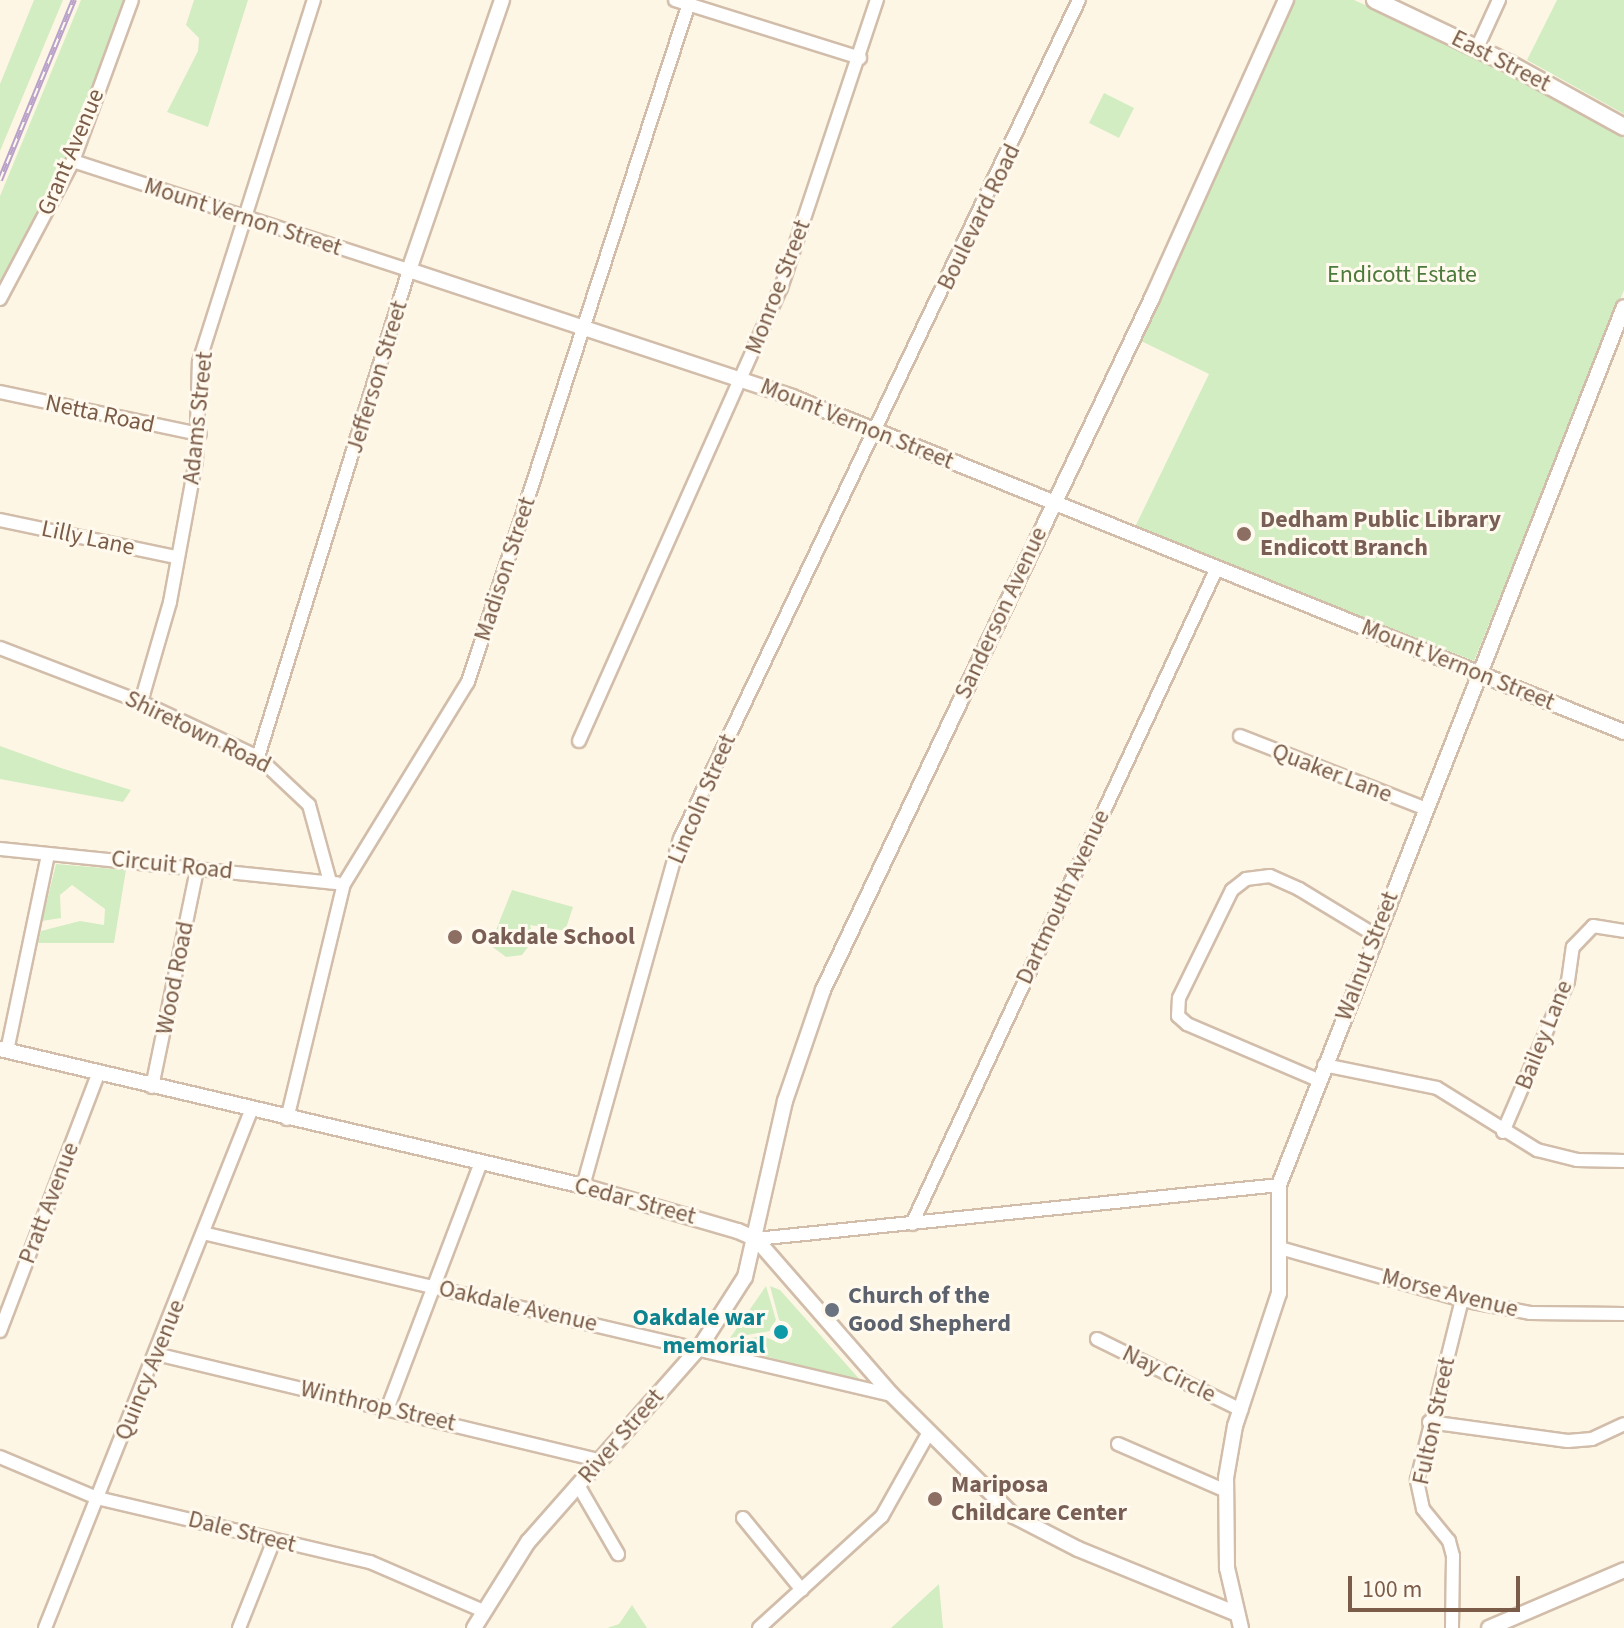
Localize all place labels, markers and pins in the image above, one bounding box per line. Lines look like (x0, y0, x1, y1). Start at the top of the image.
place label: Dedham Public Library Endicott Branch (1260, 506, 1501, 562)
marker: Dedham Public Library Endicott Branch (1235, 525, 1253, 543)
place label: Oakdale School (471, 923, 635, 951)
marker: Oakdale School (446, 928, 464, 946)
place label: Church of the Good Shepherd (848, 1282, 1011, 1338)
marker: Church of the Good Shepherd (823, 1301, 841, 1319)
place label: Oakdale war memorial (632, 1304, 765, 1360)
marker: Oakdale war memorial (772, 1323, 790, 1341)
place label: Mariposa Childcare Center (951, 1471, 1127, 1527)
marker: Mariposa Childcare Center (926, 1490, 944, 1508)

